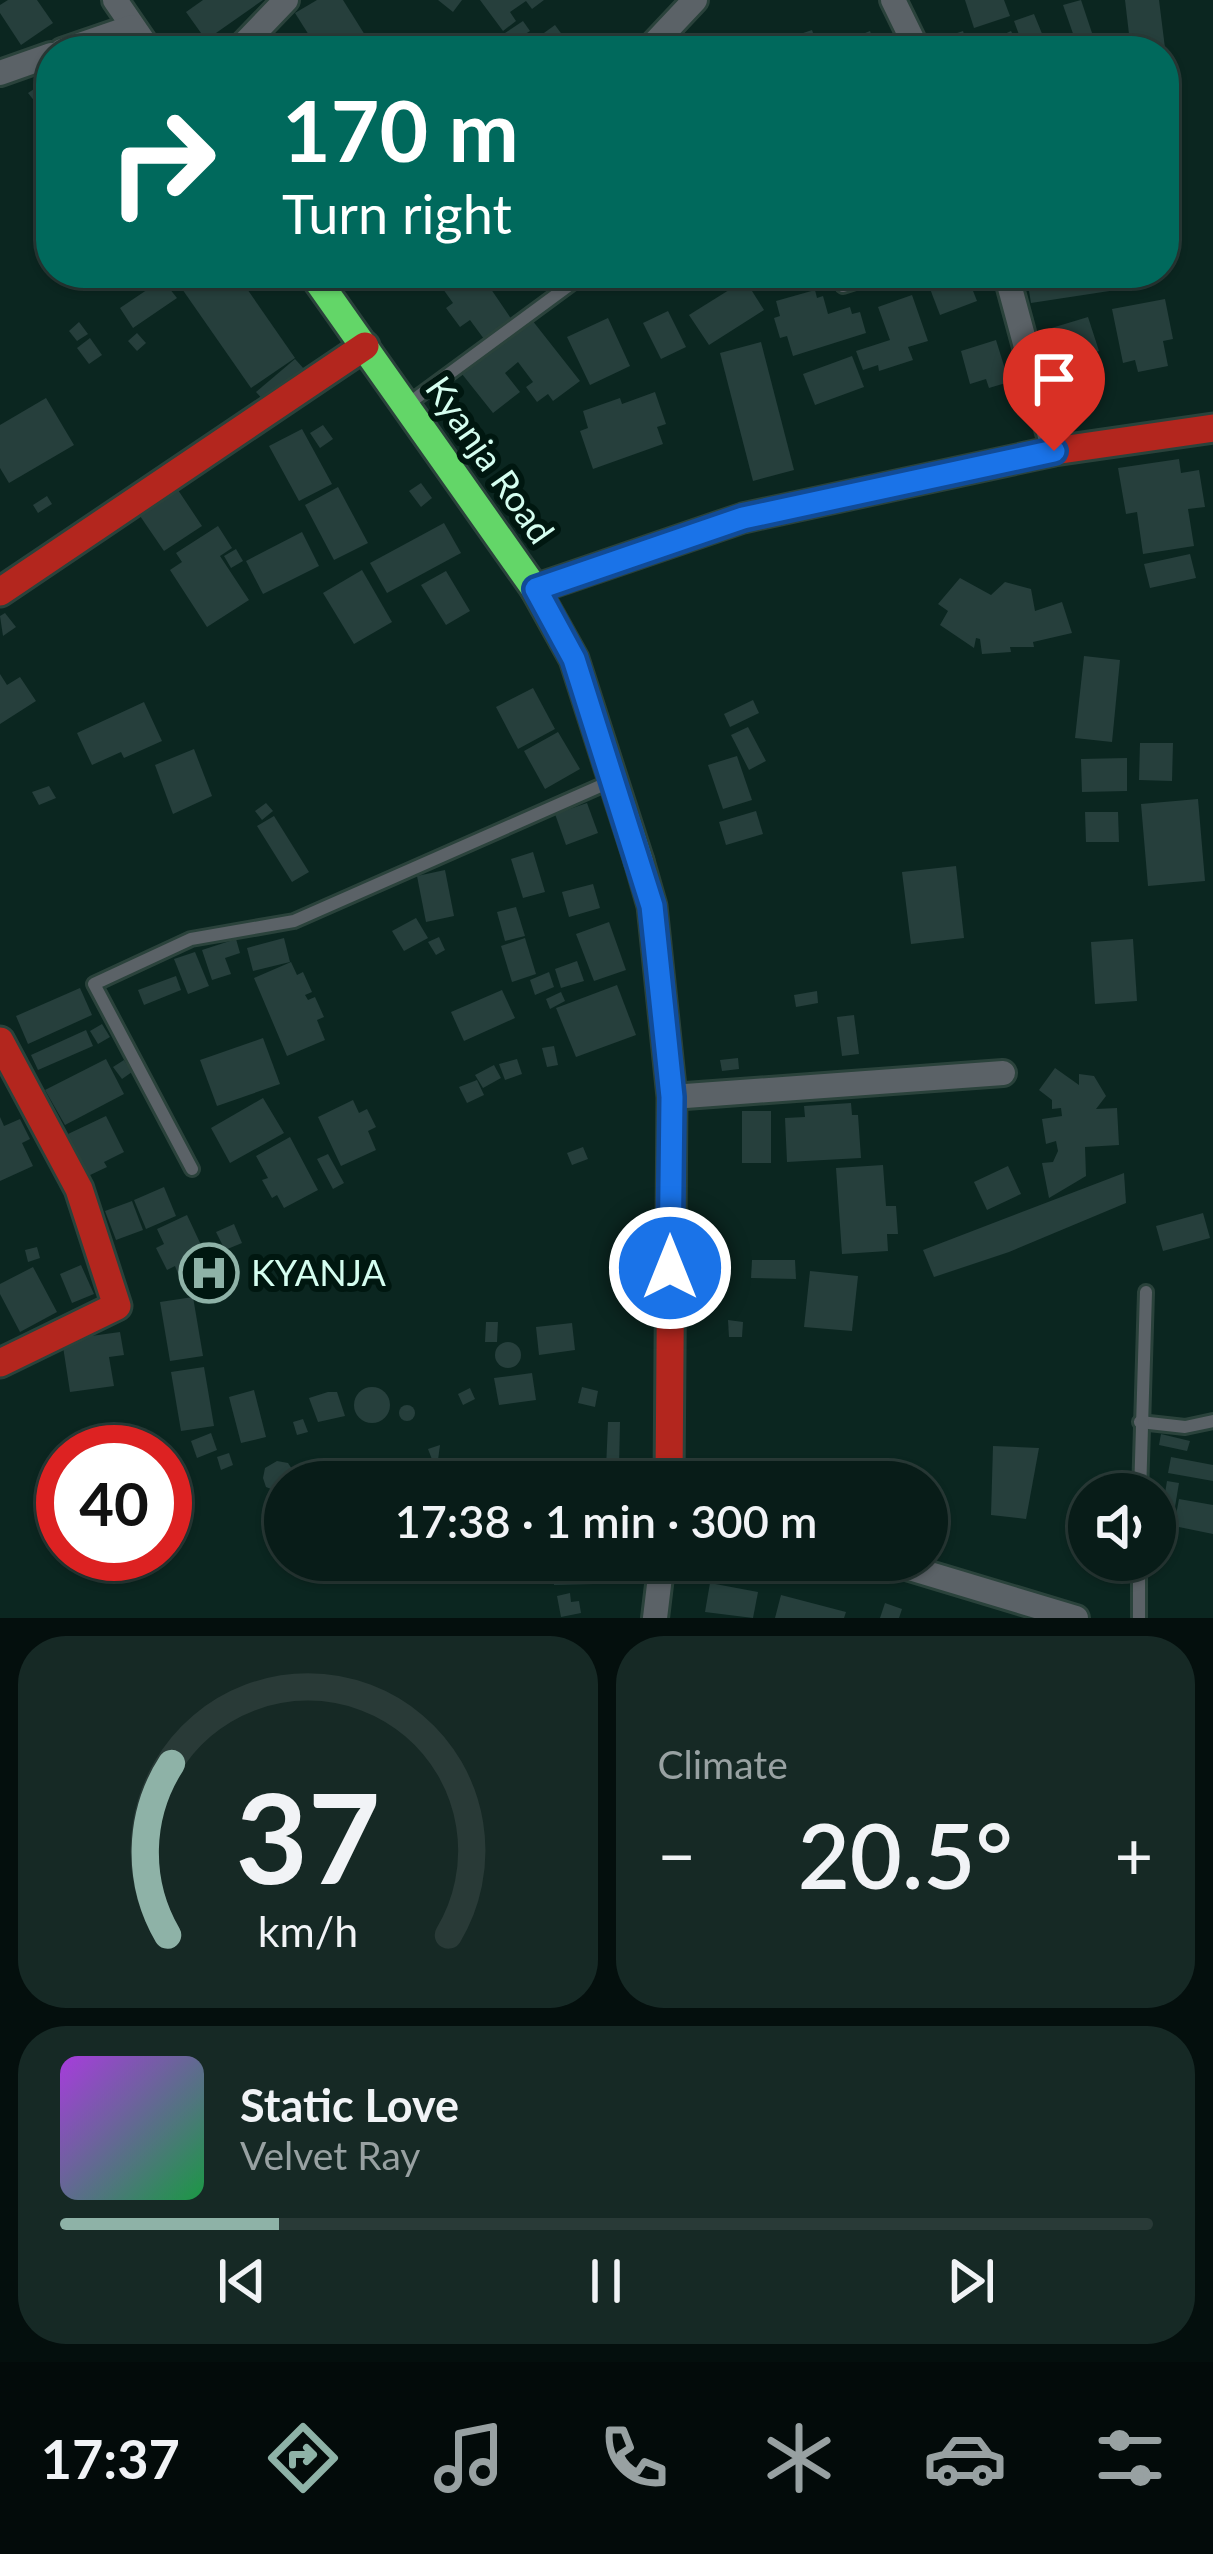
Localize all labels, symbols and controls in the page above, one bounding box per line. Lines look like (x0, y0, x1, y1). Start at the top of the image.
text: 170 m (282, 79, 519, 180)
icon: right (84, 84, 240, 240)
text: Turn right (282, 181, 512, 246)
pin (1003, 328, 1105, 451)
icon: arrive (1021, 346, 1087, 412)
street label: Kyanja Road (417, 367, 564, 551)
position arrow (607, 1205, 733, 1331)
hospital icon: KYANJA (178, 1242, 240, 1304)
place label: KYANJA (251, 1250, 387, 1294)
speed limit sign: 40 (36, 1425, 192, 1581)
map controls (1068, 1473, 1176, 1581)
button: sound (1068, 1473, 1176, 1581)
text: 17:38 · 1 min · 300 m (395, 1494, 817, 1548)
text: Climate (658, 1741, 788, 1787)
text: 37 (235, 1761, 380, 1911)
text: 20.5° (798, 1800, 1013, 1908)
text: − (658, 1815, 696, 1894)
text: + (1115, 1815, 1153, 1894)
text: km/h (258, 1905, 358, 1956)
text: Static Love (240, 2078, 459, 2132)
text: Velvet Ray (240, 2132, 420, 2178)
icon: previous (209, 2248, 275, 2314)
icon: pause (573, 2248, 639, 2314)
icon: next (938, 2248, 1004, 2314)
icon: directions (261, 2416, 345, 2500)
icon: music (427, 2416, 511, 2500)
icon: phone (592, 2416, 676, 2500)
icon: climate (757, 2416, 841, 2500)
icon: car (923, 2416, 1007, 2500)
icon: filters (1088, 2416, 1172, 2500)
text: 17:37 (41, 2426, 180, 2491)

